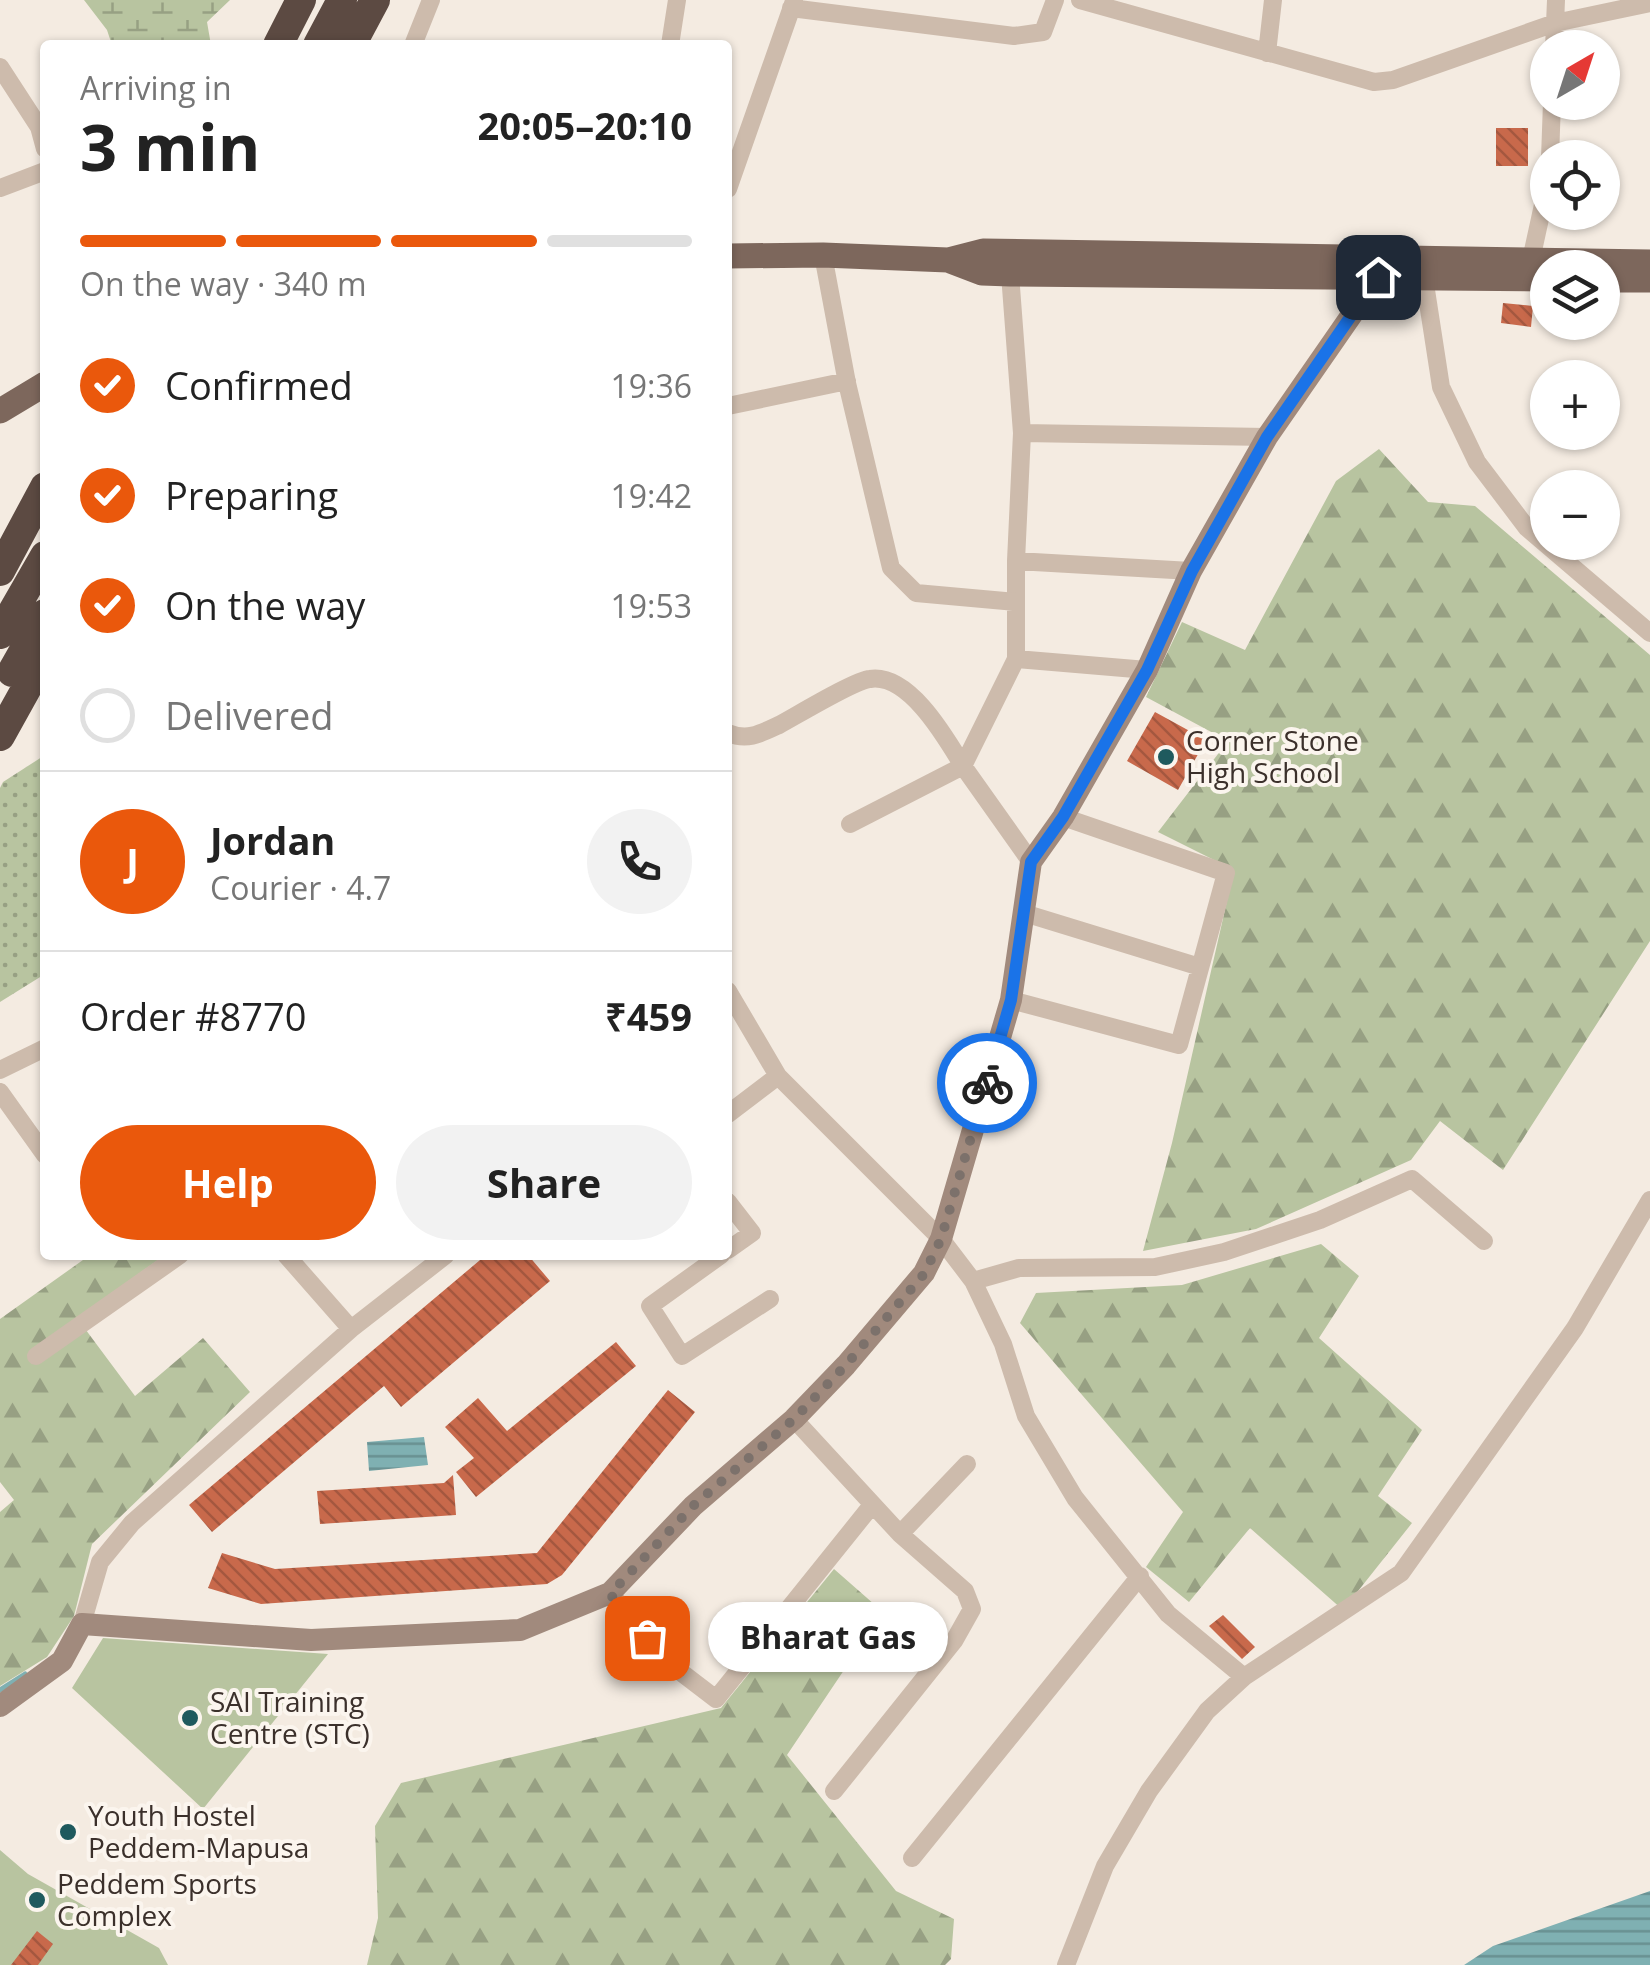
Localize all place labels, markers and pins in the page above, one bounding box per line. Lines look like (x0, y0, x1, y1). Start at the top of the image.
pin (1336, 235, 1421, 320)
place label: Corner Stone High School (1186, 721, 1359, 791)
marker: Corner Stone High School (1155, 746, 1177, 768)
pin (605, 1596, 690, 1681)
callout: Bharat Gas (707, 1603, 947, 1673)
place label: SAI Training Centre (STC) (210, 1682, 370, 1752)
marker: SAI Training Centre (STC) (179, 1707, 201, 1729)
place label: Youth Hostel Peddem-Mapusa (88, 1796, 309, 1866)
marker: Youth Hostel Peddem-Mapusa (57, 1821, 79, 1843)
place label: Peddem Sports Complex (57, 1864, 257, 1934)
marker: Peddem Sports Complex (26, 1889, 48, 1911)

